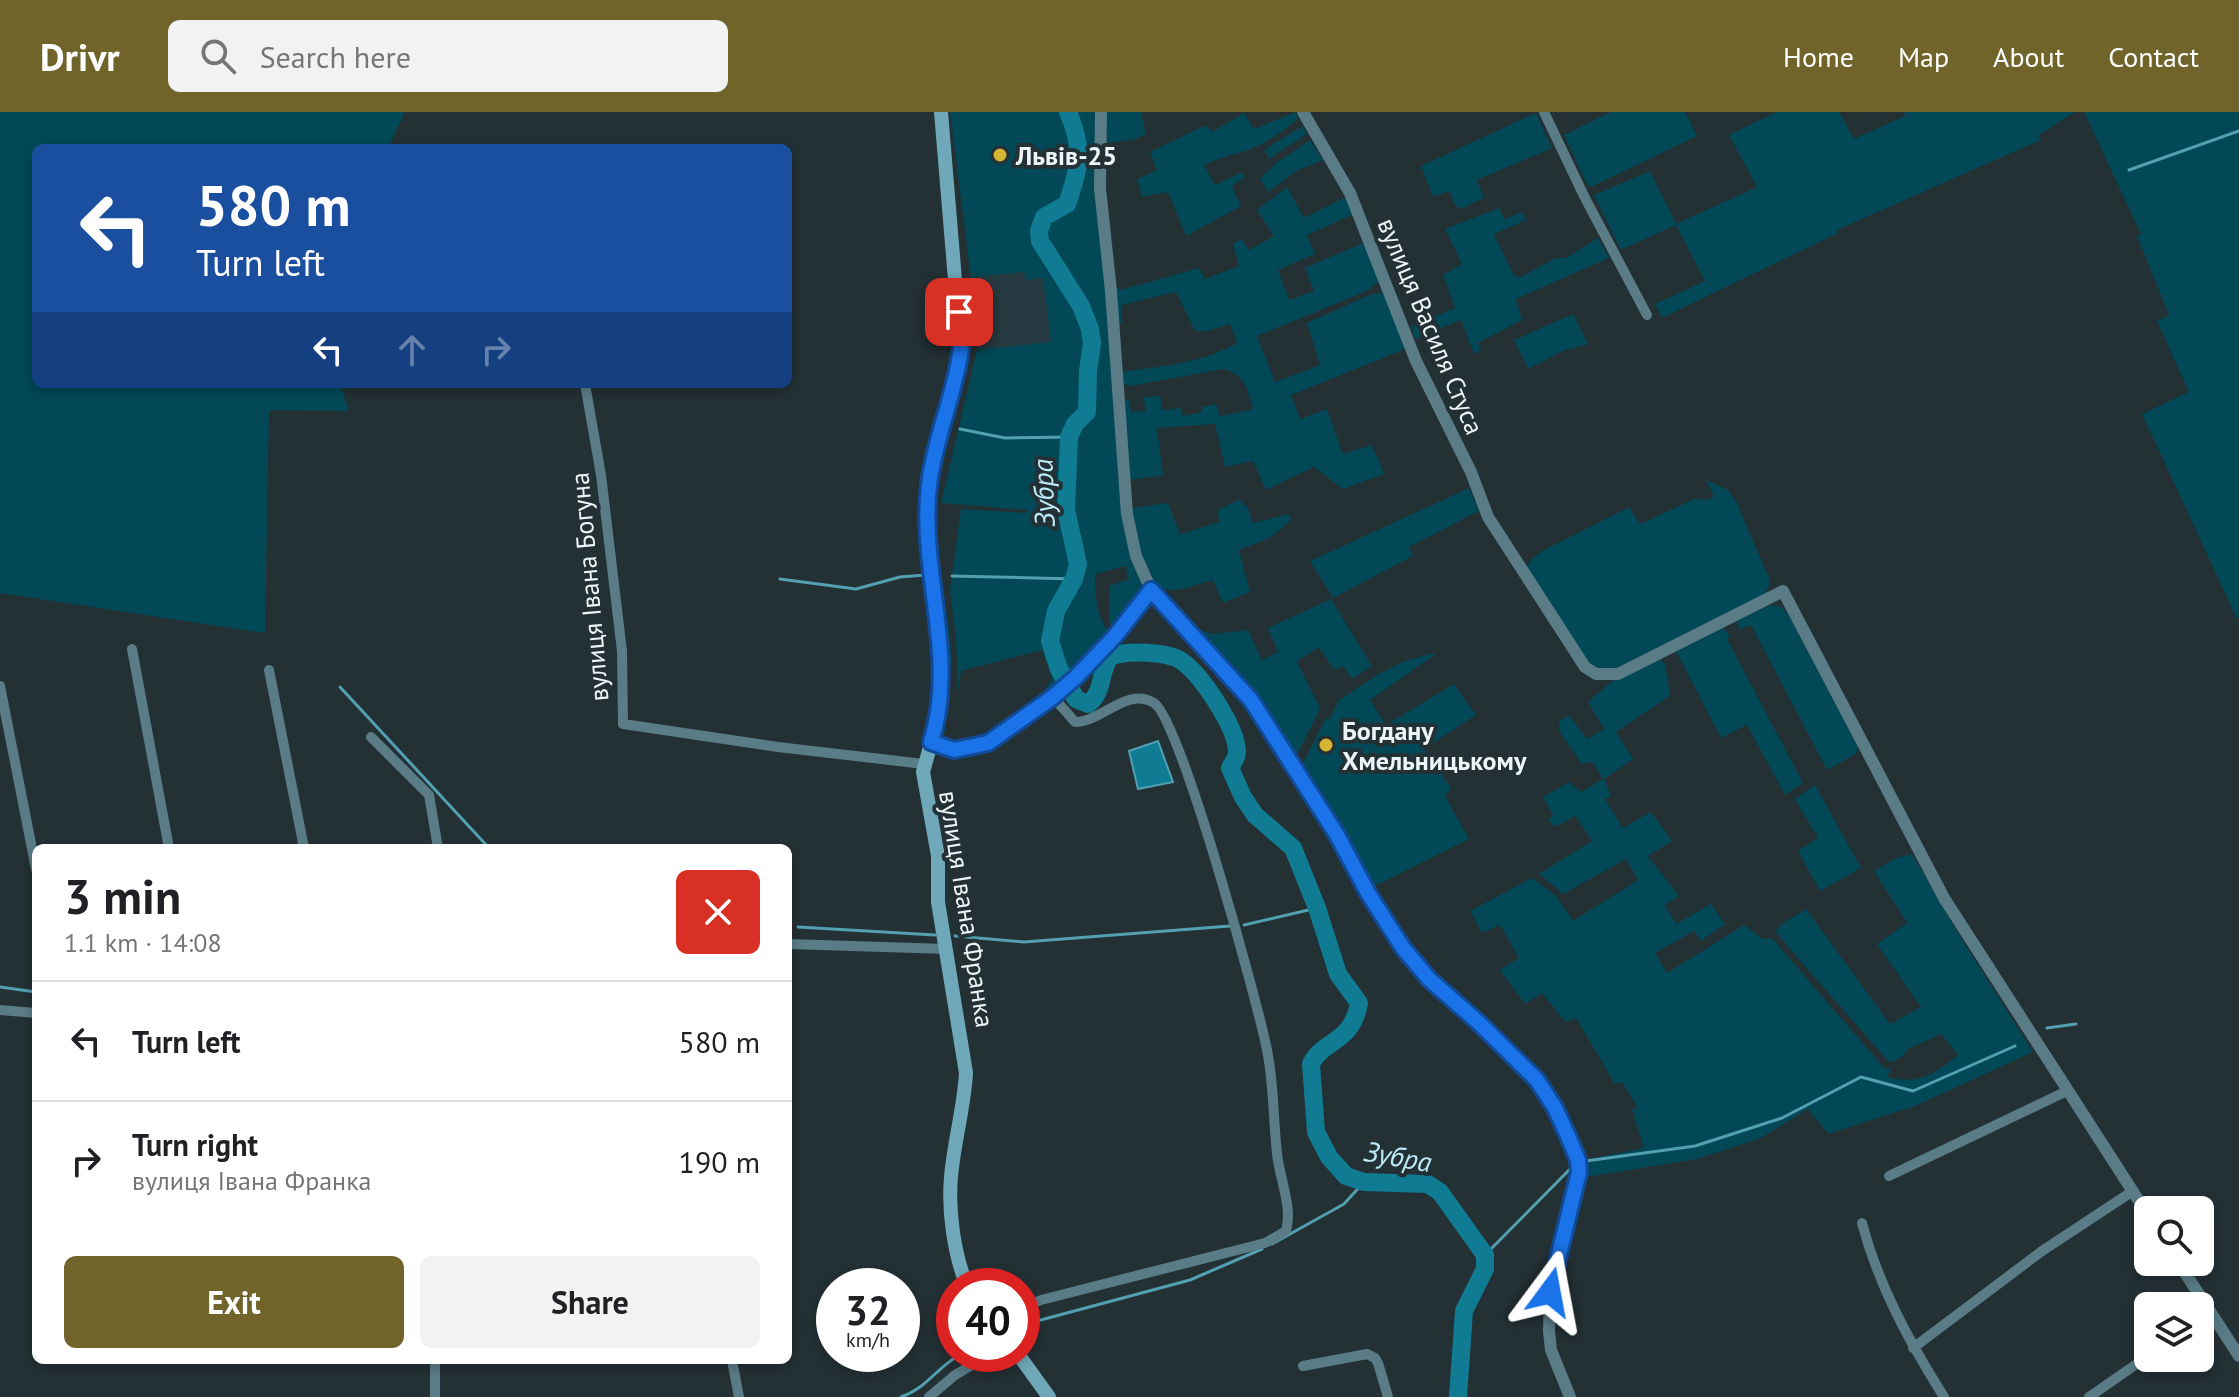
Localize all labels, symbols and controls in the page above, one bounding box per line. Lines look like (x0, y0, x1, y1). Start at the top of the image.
search box (168, 20, 728, 92)
text: Drivr (40, 32, 120, 81)
icon: search (196, 34, 240, 78)
text: Search here (260, 37, 411, 76)
text: Home (1783, 38, 1854, 75)
text: Map (1898, 38, 1949, 75)
text: About (1993, 38, 2064, 75)
text: Contact (2108, 38, 2199, 75)
place label: Львів-25 (1015, 139, 1117, 172)
marker: Львів-25 (991, 146, 1009, 164)
text: 580 m (196, 169, 351, 241)
icon: left (64, 176, 168, 280)
street label: вулиця Василя Стуса (1370, 213, 1492, 439)
text: Turn left (196, 239, 325, 286)
pin (925, 278, 993, 346)
icon: arrive (937, 290, 981, 334)
icon: left (306, 328, 350, 372)
icon: ahead (390, 328, 434, 372)
icon: right (474, 328, 518, 372)
water label: Зубра (1023, 458, 1063, 528)
street label: вулиця Івана Богуна (563, 471, 615, 703)
place label: Богдану Хмельницькому (1342, 714, 1527, 777)
marker: Богдану Хмельницькому (1317, 736, 1335, 754)
street label: вулиця Івана Франка (932, 788, 1002, 1030)
text: 3 min (64, 865, 181, 927)
button: close (676, 870, 760, 954)
text: 1.1 km · 14:08 (64, 926, 222, 959)
icon: left (64, 1019, 108, 1063)
text: Turn left (132, 1022, 240, 1061)
text: 580 m (679, 1022, 760, 1061)
text: Turn right (132, 1125, 258, 1164)
water label: Зубра (1361, 1132, 1435, 1180)
icon: right (64, 1139, 108, 1183)
text: 190 m (679, 1142, 760, 1181)
text: вулиця Івана Франка (132, 1164, 371, 1197)
map controls (2134, 1196, 2214, 1372)
button: search (2134, 1196, 2214, 1276)
position arrow (1508, 1250, 1592, 1334)
button: Exit (64, 1256, 404, 1348)
button: Share (420, 1256, 760, 1348)
speed limit sign: 40 (936, 1268, 1040, 1372)
text: 32 (845, 1284, 891, 1336)
button: layers (2134, 1292, 2214, 1372)
text: km/h (846, 1327, 890, 1353)

